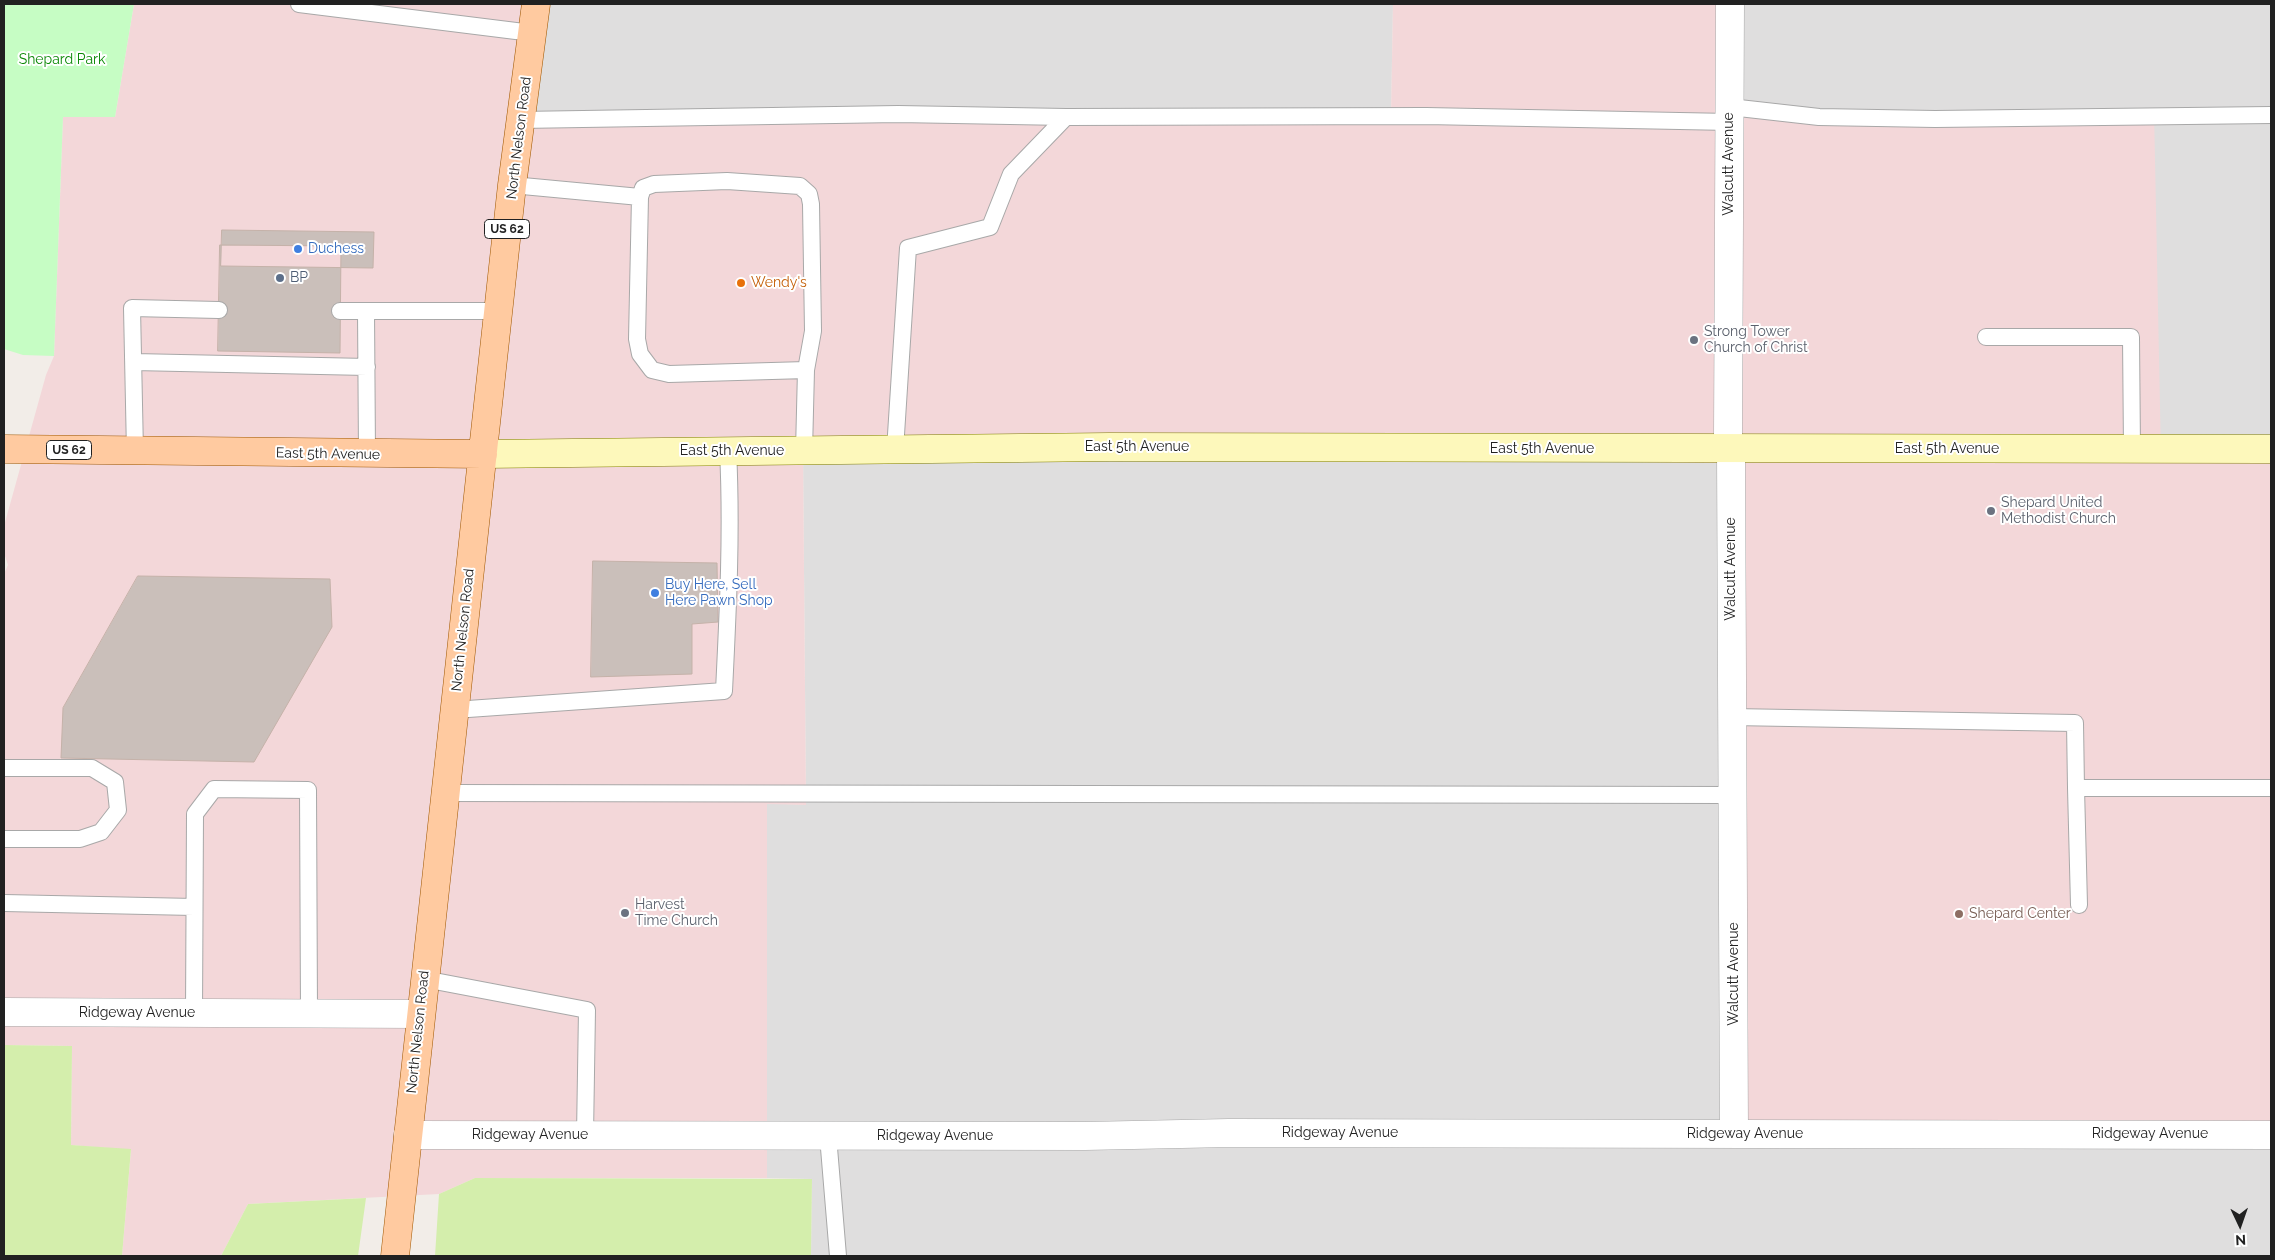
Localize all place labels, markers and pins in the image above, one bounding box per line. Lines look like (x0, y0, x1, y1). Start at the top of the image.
place label: Duchess (308, 241, 364, 257)
marker: Duchess (292, 243, 304, 255)
place label: BP (290, 270, 308, 286)
marker: BP (274, 272, 286, 284)
place label: Wendy's (751, 275, 807, 291)
marker: Wendy's (735, 277, 747, 289)
place label: Strong Tower Church of Christ (1704, 324, 1808, 357)
marker: Strong Tower Church of Christ (1688, 334, 1700, 346)
place label: Shepard United Methodist Church (2001, 495, 2116, 528)
marker: Shepard United Methodist Church (1985, 505, 1997, 517)
place label: Buy Here, Sell Here Pawn Shop (665, 577, 773, 610)
marker: Buy Here, Sell Here Pawn Shop (649, 587, 661, 599)
place label: Harvest Time Church (635, 897, 718, 930)
place label: Shepard Center (1969, 906, 2071, 922)
marker: Harvest Time Church (619, 907, 631, 919)
marker: Shepard Center (1953, 908, 1965, 920)

